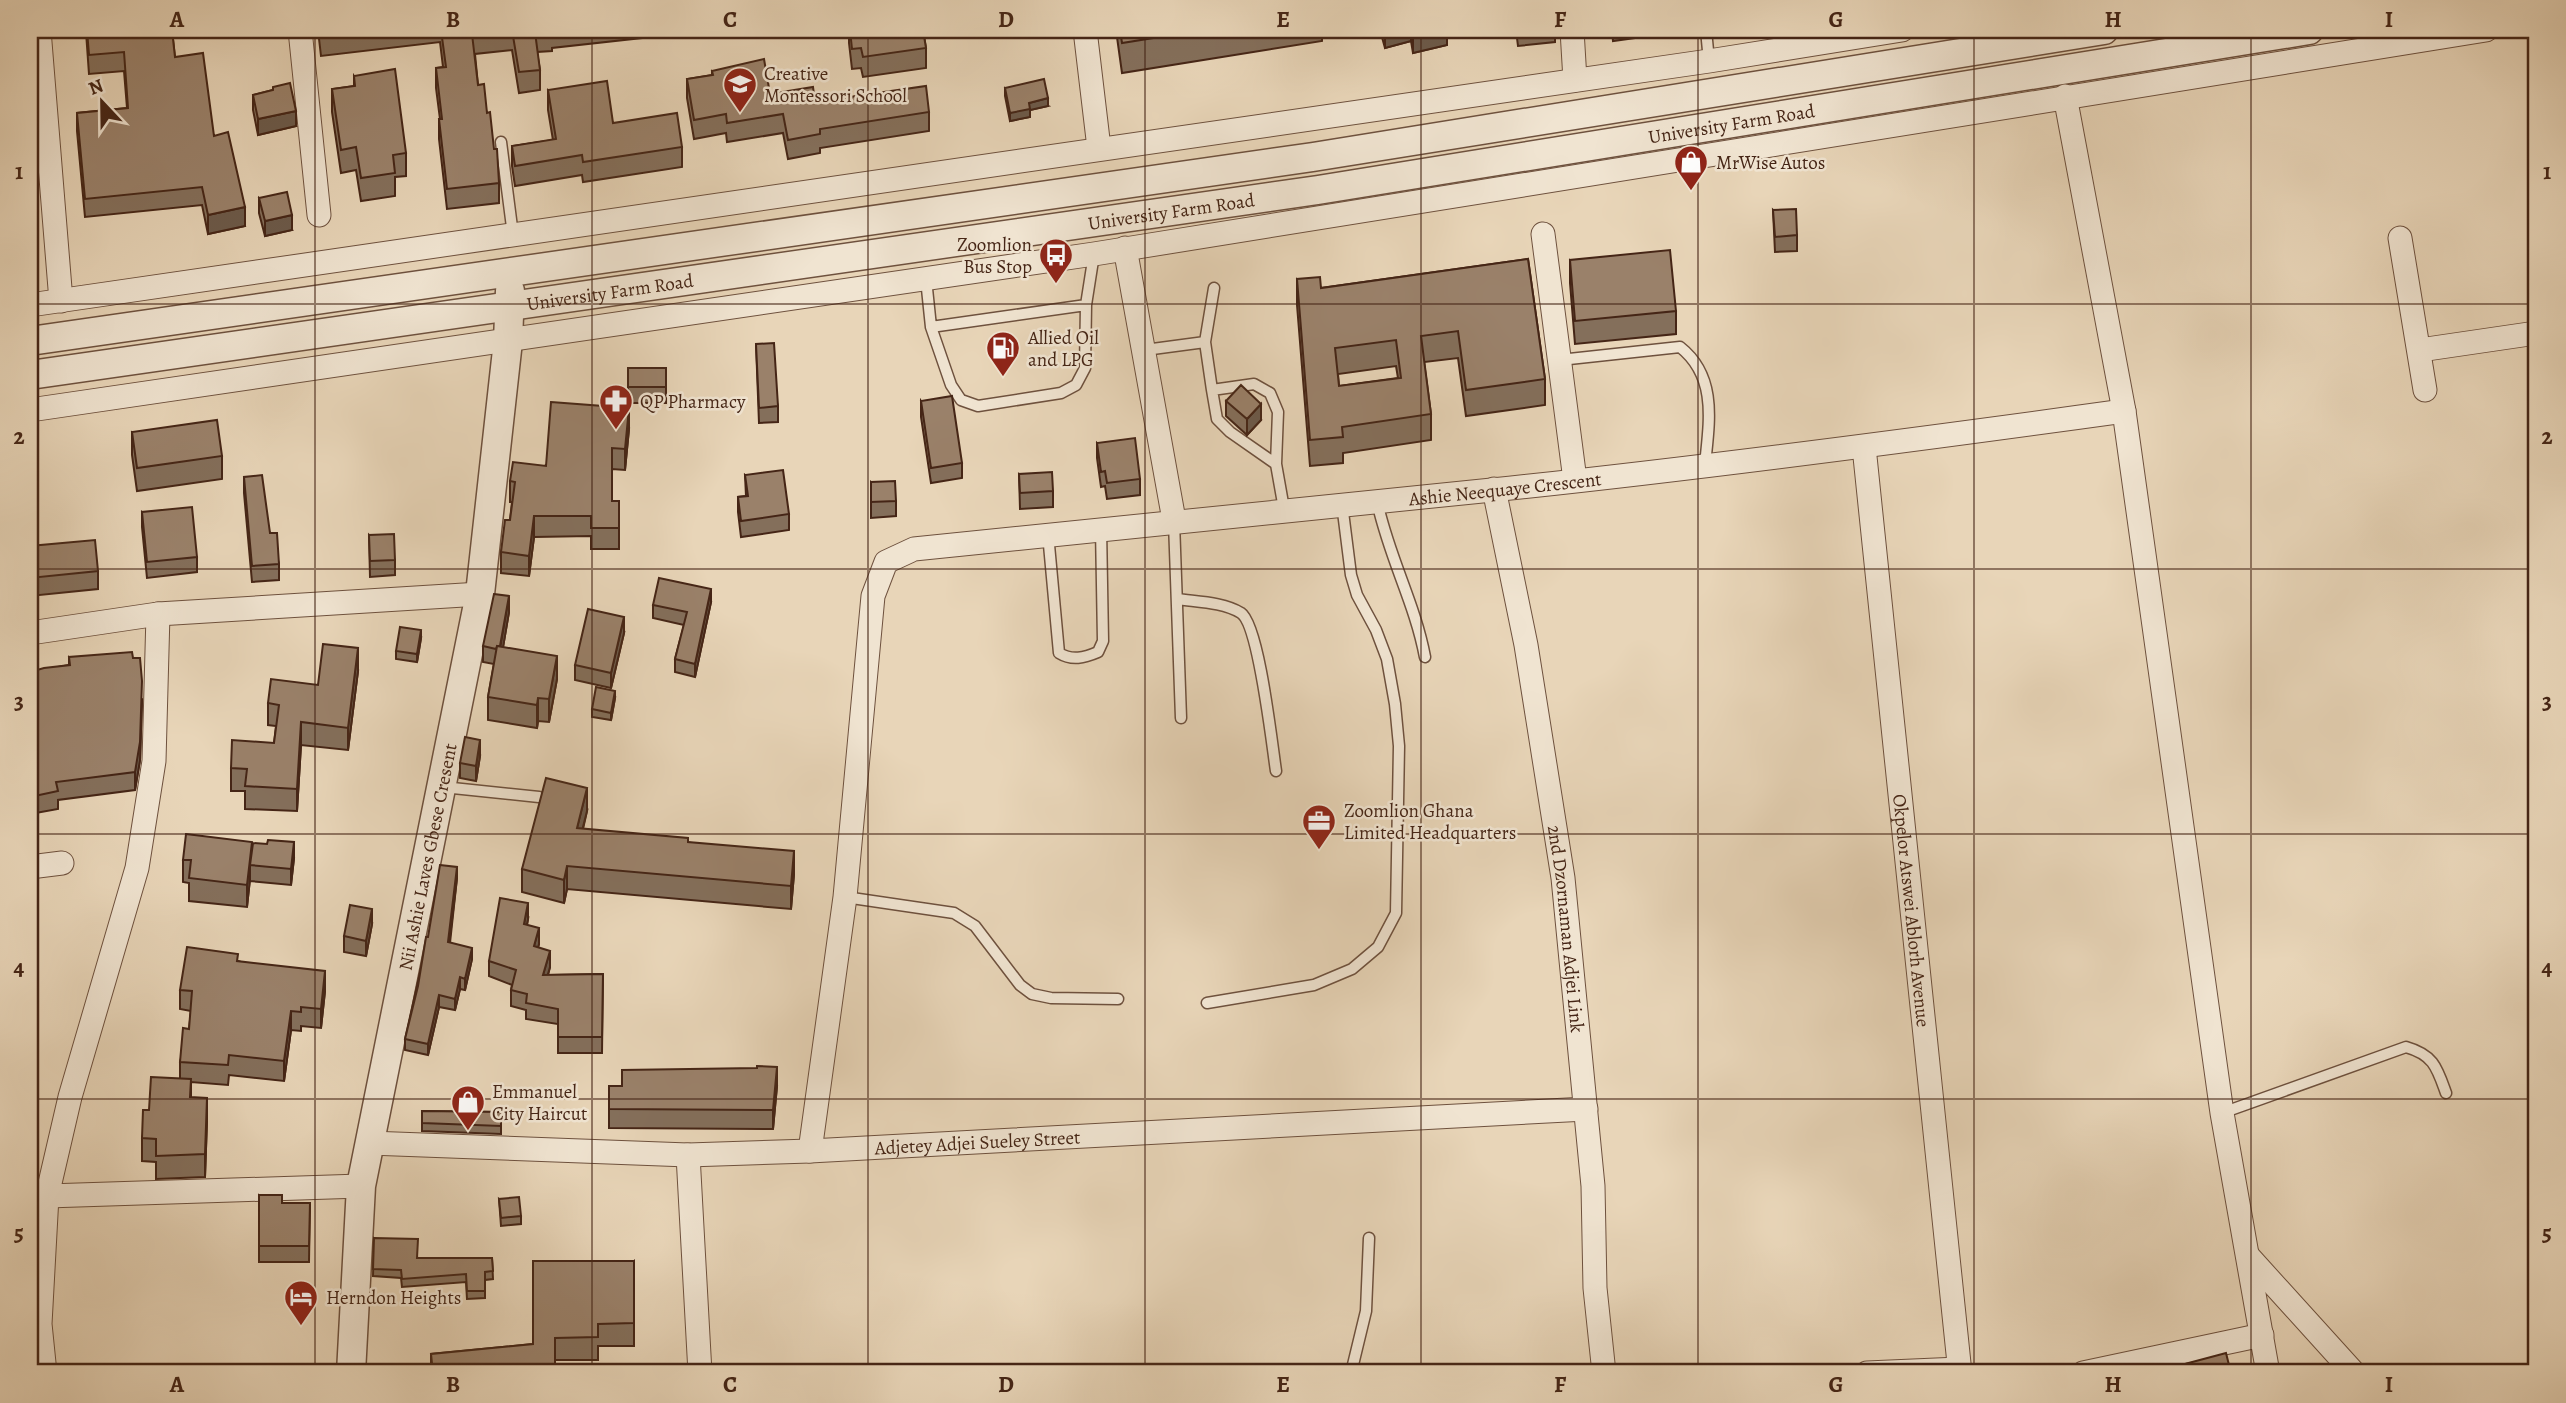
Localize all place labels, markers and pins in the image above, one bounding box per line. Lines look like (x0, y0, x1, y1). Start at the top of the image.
place label: Creative Montessori School (764, 61, 907, 109)
school or university icon: Creative Montessori School (721, 65, 759, 114)
shop icon: MrWise Autos (1672, 143, 1710, 192)
place label: MrWise Autos (1716, 150, 1825, 176)
place label: Zoomlion Bus Stop (957, 232, 1032, 280)
bus stop icon: Zoomlion Bus Stop (1037, 236, 1075, 285)
place label: Allied Oil and LPG (1027, 325, 1099, 373)
fuel station icon: Allied Oil and LPG (984, 329, 1022, 378)
pharmacy icon: QP Pharmacy (597, 382, 635, 431)
place label: QP Pharmacy (640, 389, 746, 415)
place label: Zoomlion Ghana Limited Headquarters (1344, 798, 1516, 846)
office icon: Zoomlion Ghana Limited Headquarters (1300, 802, 1338, 851)
place label: Emmanuel City Haircut (492, 1079, 587, 1127)
shop icon: Emmanuel City Haircut (449, 1083, 487, 1132)
hotel icon: Herndon Heights (282, 1278, 320, 1327)
place label: Herndon Heights (326, 1285, 461, 1311)

